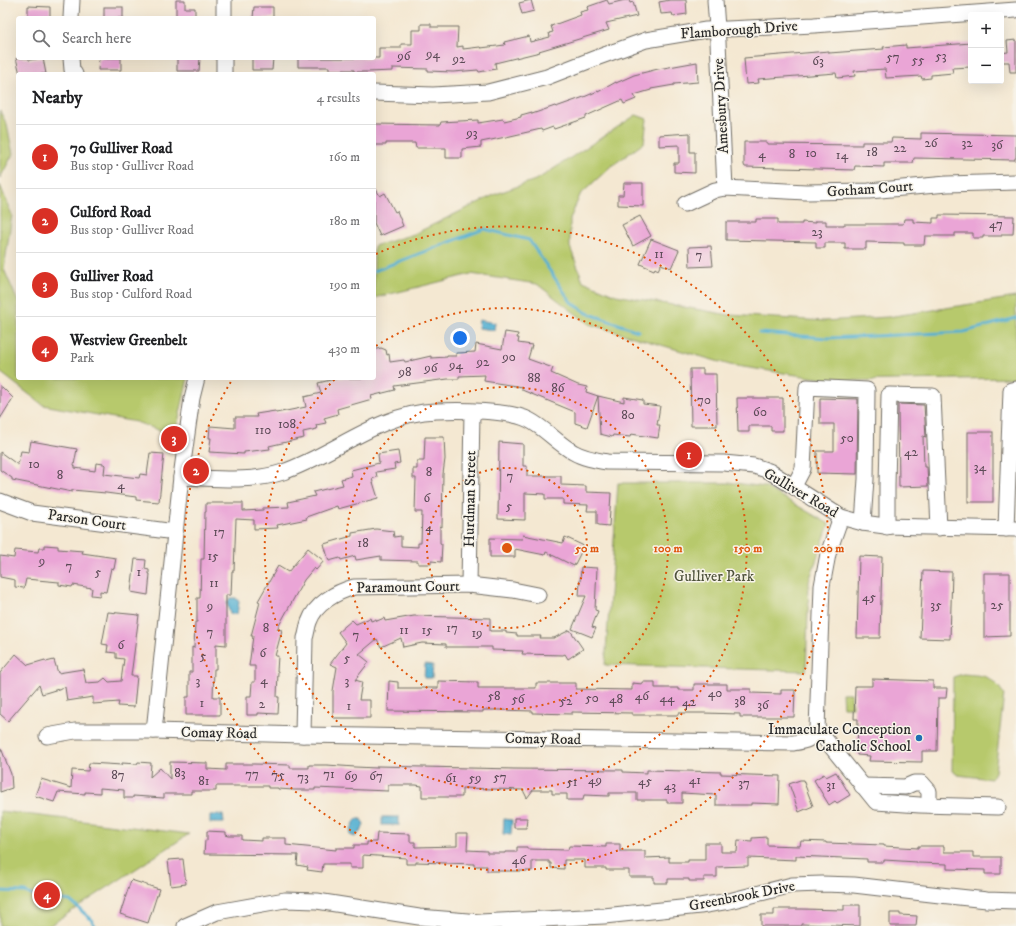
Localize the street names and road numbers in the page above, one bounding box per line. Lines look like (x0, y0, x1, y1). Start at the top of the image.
street label: Flamborough Drive (680, 16, 798, 44)
street label: Amesbury Drive (709, 58, 733, 154)
street label: Gotham Court (826, 177, 914, 201)
street label: Hurdman Street (460, 450, 480, 548)
street label: Gulliver Road (760, 464, 842, 522)
street label: Parson Court (47, 505, 128, 535)
street label: Paramount Court (356, 577, 460, 597)
street label: Comay Road (181, 723, 258, 743)
street label: Comay Road (505, 729, 582, 749)
street label: Greenbrook Drive (687, 876, 797, 916)

